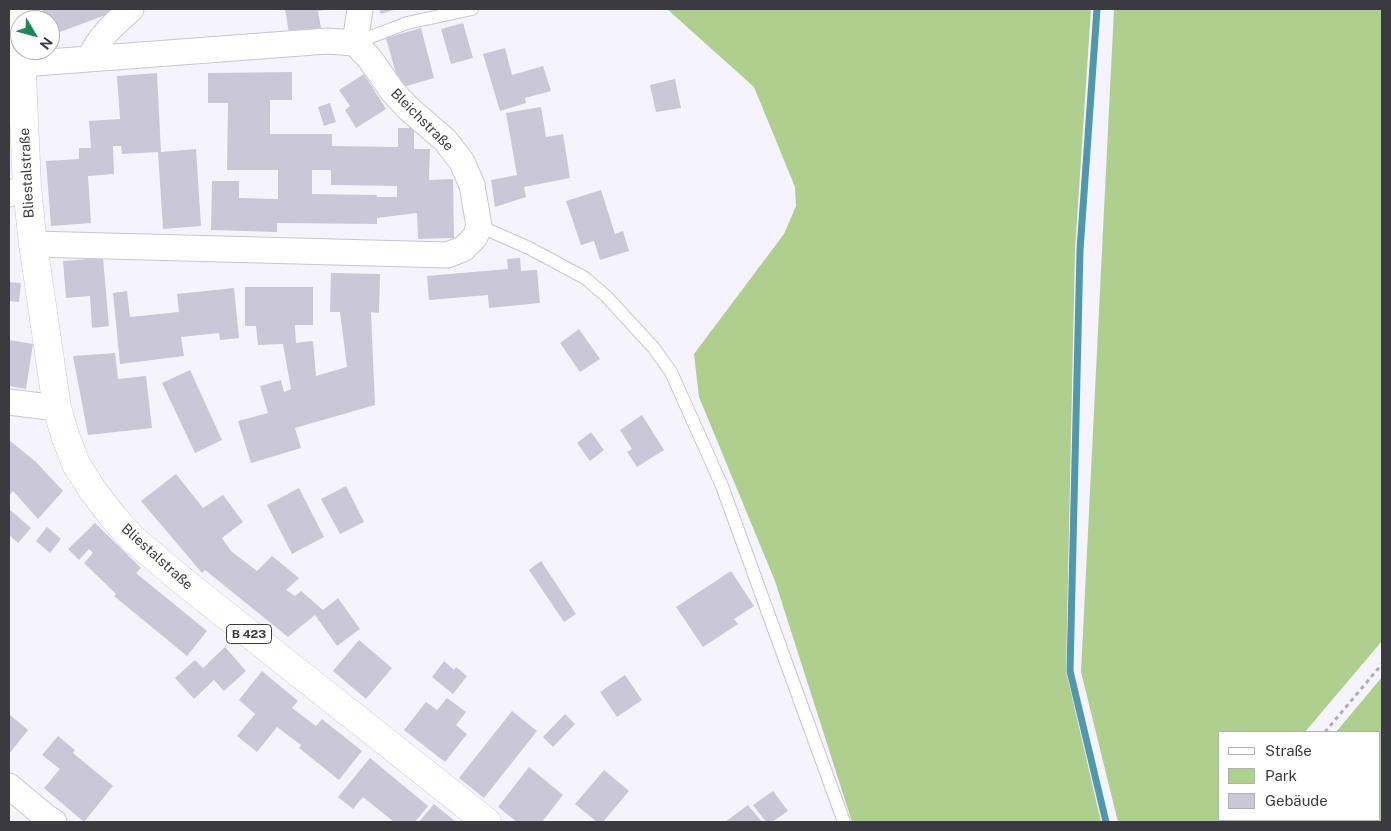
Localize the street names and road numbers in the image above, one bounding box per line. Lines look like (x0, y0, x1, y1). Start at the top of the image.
street label: Bleichstraße (387, 85, 457, 155)
street label: Bliestalstraße (16, 127, 38, 219)
street label: Bliestalstraße (118, 520, 196, 594)
road number: B 423 (226, 624, 272, 644)

